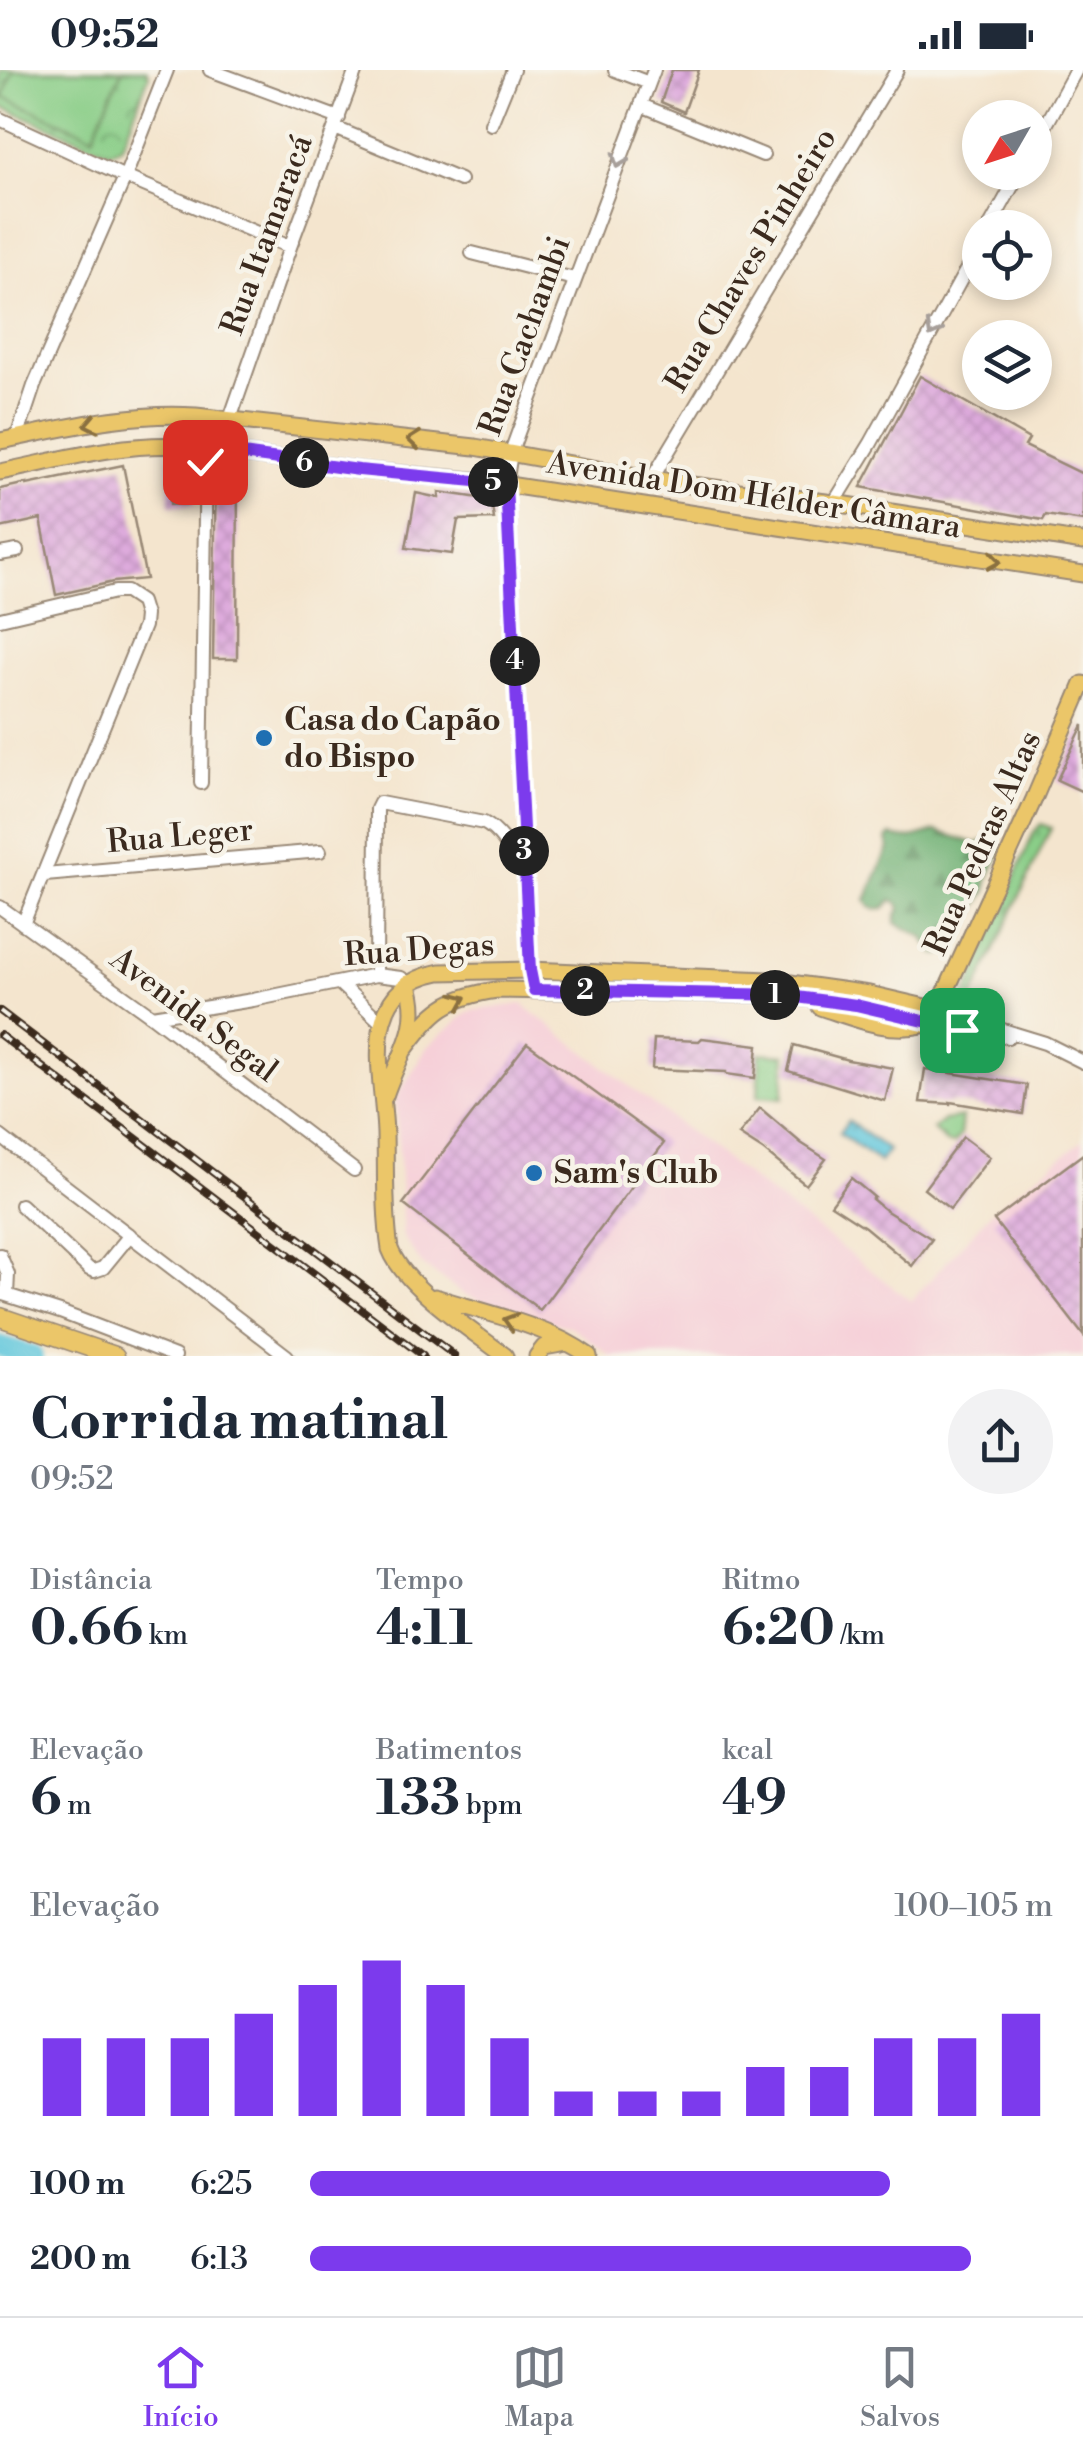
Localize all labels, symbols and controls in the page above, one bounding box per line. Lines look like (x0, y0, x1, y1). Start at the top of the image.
text: 09:52 (50, 12, 159, 59)
north arrow (962, 100, 1052, 190)
map controls (962, 100, 1052, 410)
street label: Rua Chaves Pinheiro (656, 121, 846, 399)
street label: Rua Itamaracá (212, 129, 322, 340)
one-way arrow (611, 151, 631, 169)
button: locate (962, 210, 1052, 300)
street label: Rua Cachambi (470, 231, 580, 441)
one-way arrow (926, 319, 945, 338)
button: layers (962, 320, 1052, 410)
one-way arrow (83, 413, 100, 434)
pin (163, 420, 248, 505)
one-way arrow (406, 430, 422, 451)
icon: check (178, 435, 233, 490)
pin: 6 (279, 438, 329, 488)
street label: Avenida Dom Hélder Câmara (543, 442, 965, 548)
text: 6 (295, 445, 313, 480)
pin: 5 (468, 457, 518, 507)
text: 5 (484, 464, 502, 499)
one-way arrow (986, 549, 1003, 570)
pin: 4 (490, 636, 540, 686)
text: 4 (506, 643, 524, 678)
place label: Casa do Capão do Bispo (284, 700, 501, 777)
street label: Rua Pedras Altas (916, 725, 1050, 961)
marker: Casa do Capão do Bispo (253, 727, 275, 749)
street label: Rua Leger (105, 810, 255, 862)
pin: 3 (499, 826, 549, 876)
text: 3 (516, 833, 532, 868)
street label: Rua Degas (342, 925, 496, 975)
street label: Avenida Segal (102, 938, 286, 1091)
pin: 2 (560, 966, 610, 1016)
pin: 1 (750, 970, 800, 1020)
text: 2 (576, 973, 594, 1008)
text: 1 (768, 977, 782, 1012)
pin (920, 988, 1005, 1073)
one-way arrow (449, 992, 467, 1012)
icon: arrive (935, 1003, 990, 1058)
place label: Sam's Club (554, 1153, 718, 1193)
marker: Sam's Club (523, 1162, 545, 1184)
one-way arrow (502, 1312, 519, 1332)
text: Corrida matinal (30, 1387, 448, 1456)
button: share (948, 1389, 1053, 1494)
text: 09:52 (30, 1459, 114, 1499)
text: Distância (30, 1563, 152, 1598)
text: Tempo (376, 1563, 464, 1598)
text: Ritmo (722, 1563, 800, 1598)
text: 0.66 (30, 1598, 143, 1660)
text: 4:11 (376, 1598, 473, 1660)
text: 6:20 (722, 1598, 835, 1660)
text: km (143, 1618, 188, 1653)
text: /km (835, 1618, 885, 1653)
text: Elevação (30, 1733, 144, 1768)
text: Batimentos (376, 1733, 522, 1768)
text: kcal (722, 1733, 773, 1768)
text: 6 (30, 1768, 62, 1830)
text: 133 (376, 1768, 460, 1830)
text: 49 (722, 1768, 787, 1830)
text: m (62, 1788, 92, 1823)
text: bpm (460, 1788, 523, 1823)
text: Elevação (30, 1886, 160, 1926)
text: 100–105 m (894, 1886, 1053, 1926)
text: 100 m (30, 2164, 125, 2204)
text: 6:25 (190, 2164, 253, 2204)
text: 200 m (30, 2239, 131, 2279)
text: 6:13 (190, 2239, 248, 2279)
tab: Início (143, 2340, 219, 2435)
tab: Mapa (505, 2340, 574, 2435)
tab: Salvos (860, 2340, 940, 2435)

